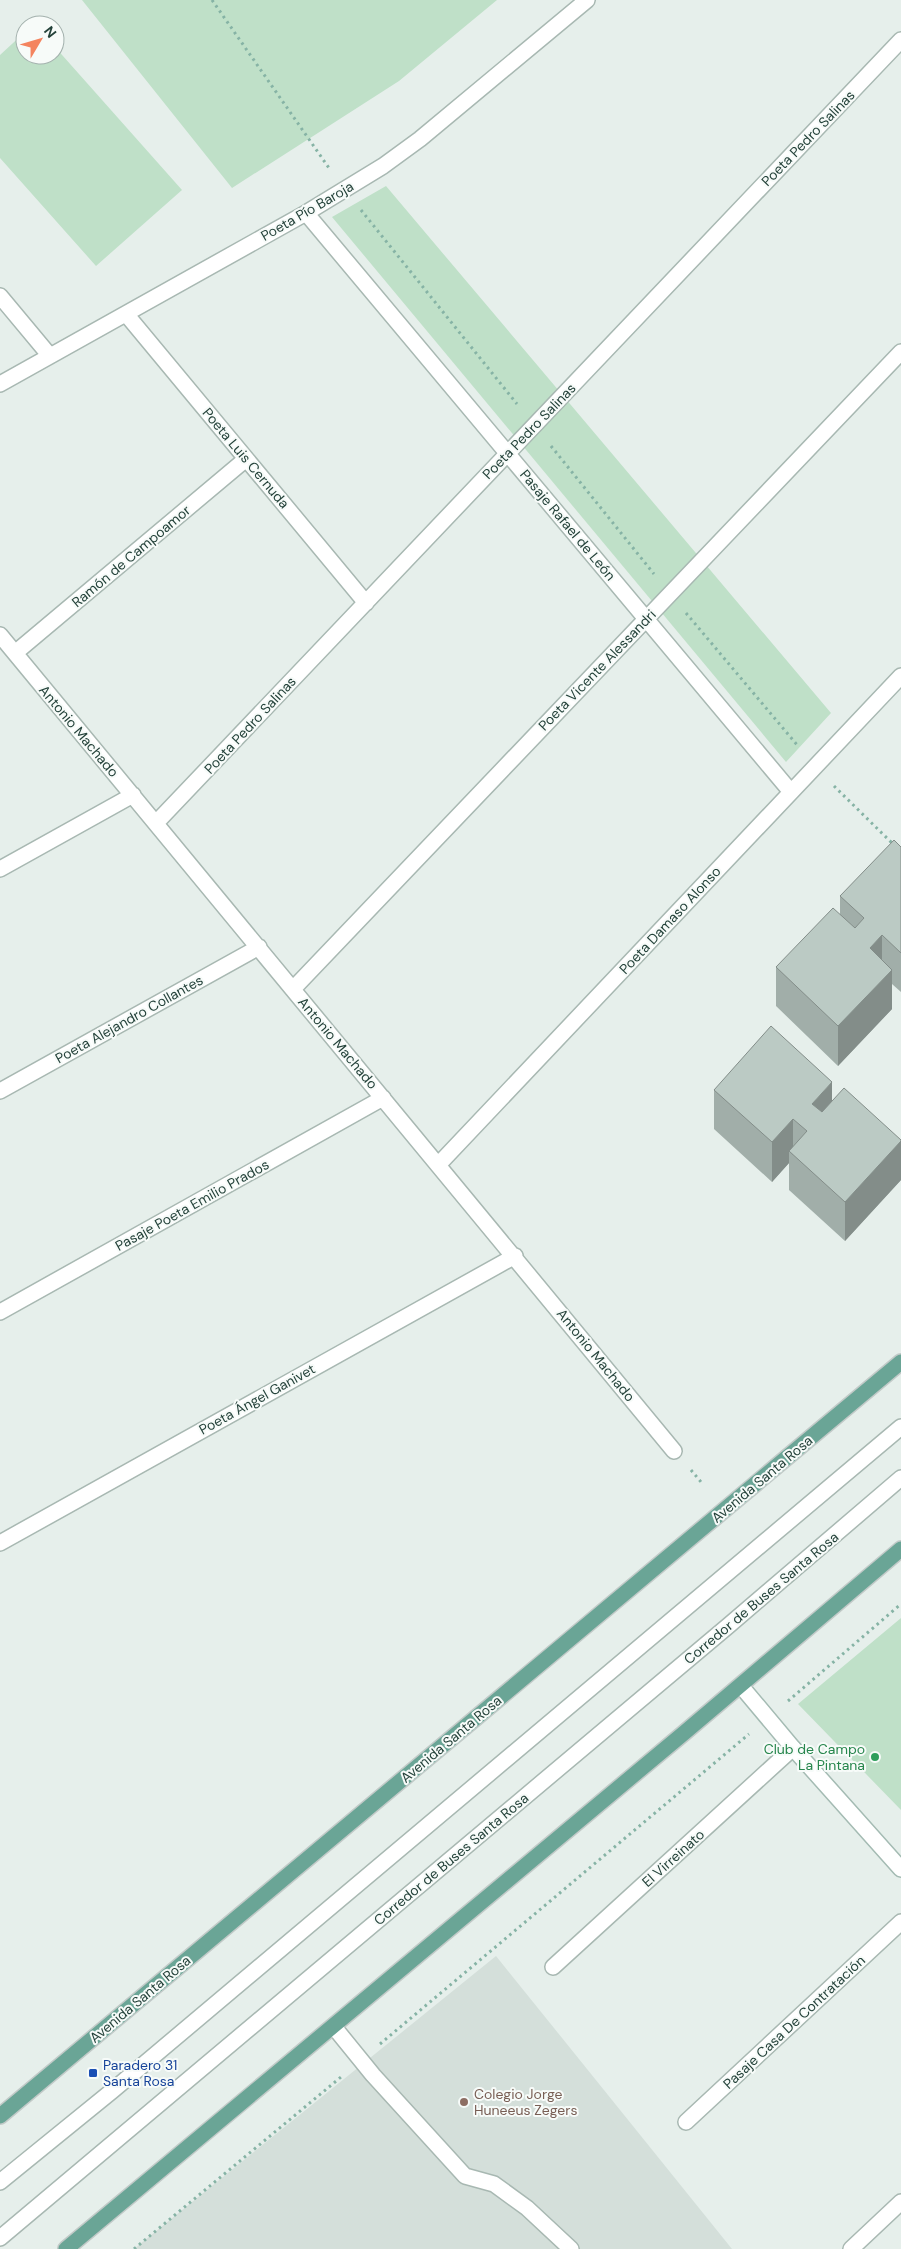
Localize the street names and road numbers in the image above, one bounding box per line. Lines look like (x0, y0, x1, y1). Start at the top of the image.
street label: Poeta Pedro Salinas (757, 86, 859, 190)
street label: Poeta Pío Baroja (257, 177, 357, 245)
street label: Poeta Pedro Salinas (478, 379, 580, 483)
street label: Poeta Luis Cernuda (199, 404, 293, 512)
street label: Pasaje Rafael de León (516, 466, 620, 584)
street label: Ramón de Campoamor (68, 501, 194, 611)
street label: Poeta Vicente Alessandri (534, 606, 660, 734)
street label: Poeta Pedro Salinas (200, 672, 300, 778)
street label: Antonio Machado (35, 681, 123, 781)
street label: Poeta Damaso Alonso (615, 862, 725, 978)
street label: Poeta Alejandro Collantes (52, 971, 206, 1067)
street label: Antonio Machado (294, 993, 382, 1093)
street label: Pasaje Poeta Emilio Prados (112, 1155, 272, 1255)
street label: Antonio Machado (553, 1305, 639, 1405)
street label: Poeta Ángel Ganivet (196, 1360, 318, 1438)
street label: Avenida Santa Rosa (708, 1431, 816, 1527)
street label: Corredor de Buses Santa Rosa (680, 1528, 842, 1668)
street label: Avenida Santa Rosa (397, 1691, 505, 1787)
street label: Corredor de Buses Santa Rosa (370, 1789, 532, 1929)
street label: El Virreinato (638, 1825, 708, 1891)
street label: Avenida Santa Rosa (86, 1951, 194, 2047)
street label: Pasaje Casa De Contratación (719, 1951, 869, 2093)

